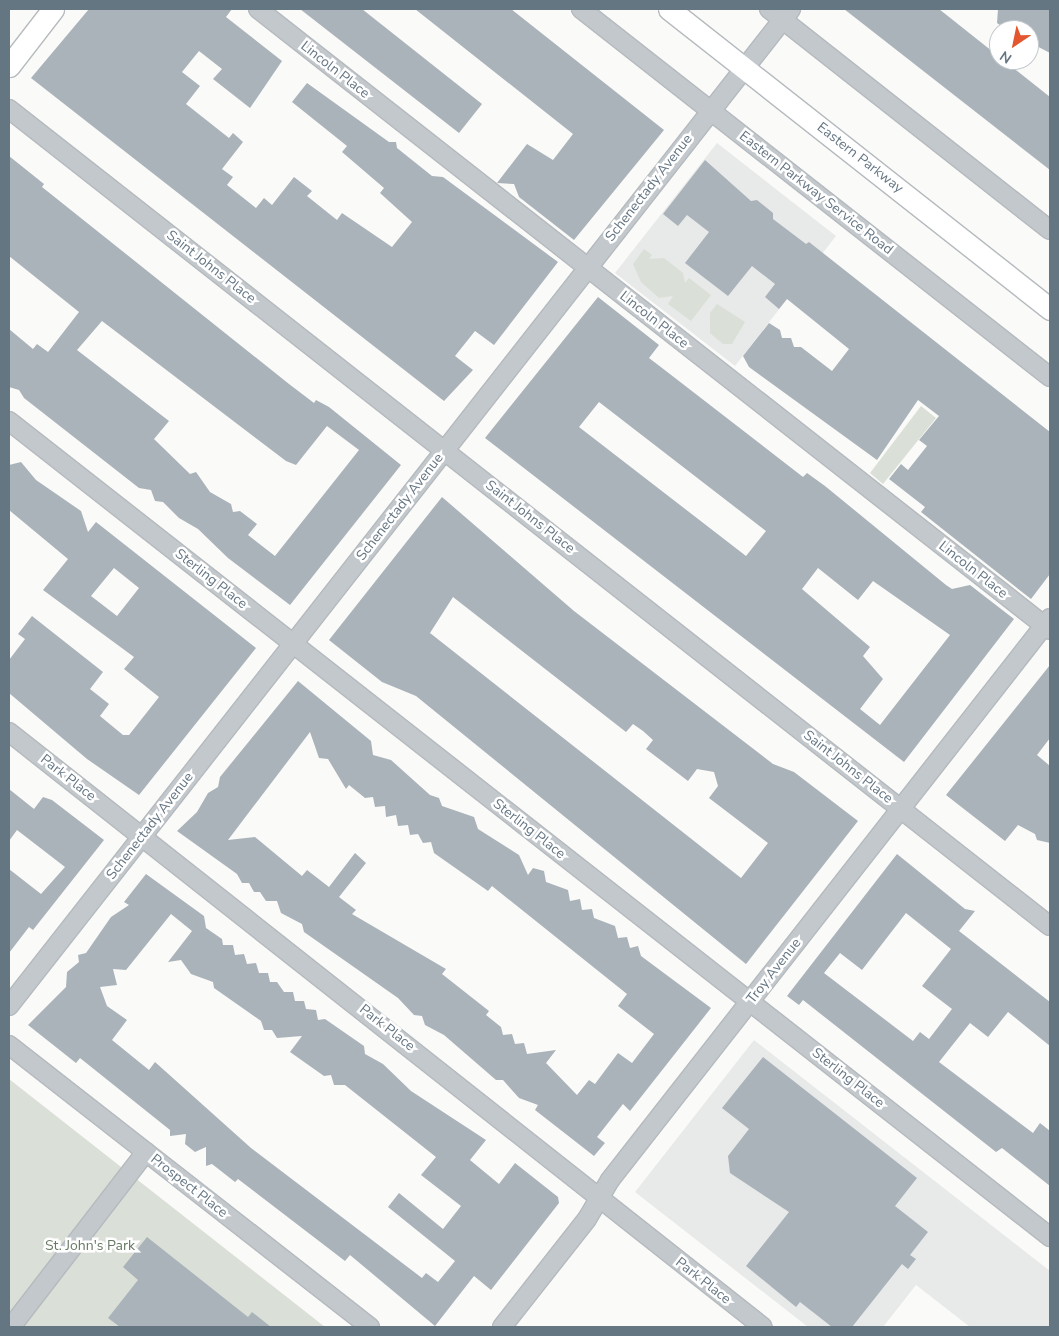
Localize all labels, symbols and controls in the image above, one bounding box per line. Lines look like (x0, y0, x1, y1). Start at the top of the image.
north arrow (989, 20, 1039, 70)
street label: Lincoln Place (297, 38, 373, 102)
text: N (996, 46, 1016, 68)
street label: Eastern Parkway (814, 119, 906, 197)
street label: Eastern Parkway Service Road (736, 128, 896, 258)
street label: Schenectady Avenue (602, 131, 696, 245)
street label: Saint Johns Place (163, 227, 259, 307)
street label: Lincoln Place (616, 288, 692, 352)
street label: Schenectady Avenue (353, 450, 447, 564)
street label: Saint Johns Place (482, 477, 578, 557)
street label: Lincoln Place (935, 538, 1011, 602)
street label: Sterling Place (171, 546, 251, 612)
street label: Saint Johns Place (800, 727, 896, 807)
street label: Park Place (37, 751, 99, 805)
street label: Schenectady Avenue (103, 769, 197, 883)
street label: Sterling Place (489, 796, 569, 862)
street label: Troy Avenue (743, 935, 805, 1007)
street label: Park Place (356, 1001, 418, 1055)
street label: Sterling Place (808, 1045, 888, 1111)
street label: Prospect Place (147, 1151, 231, 1221)
park label: St. John's Park (45, 1238, 135, 1254)
street label: Park Place (672, 1254, 734, 1308)

